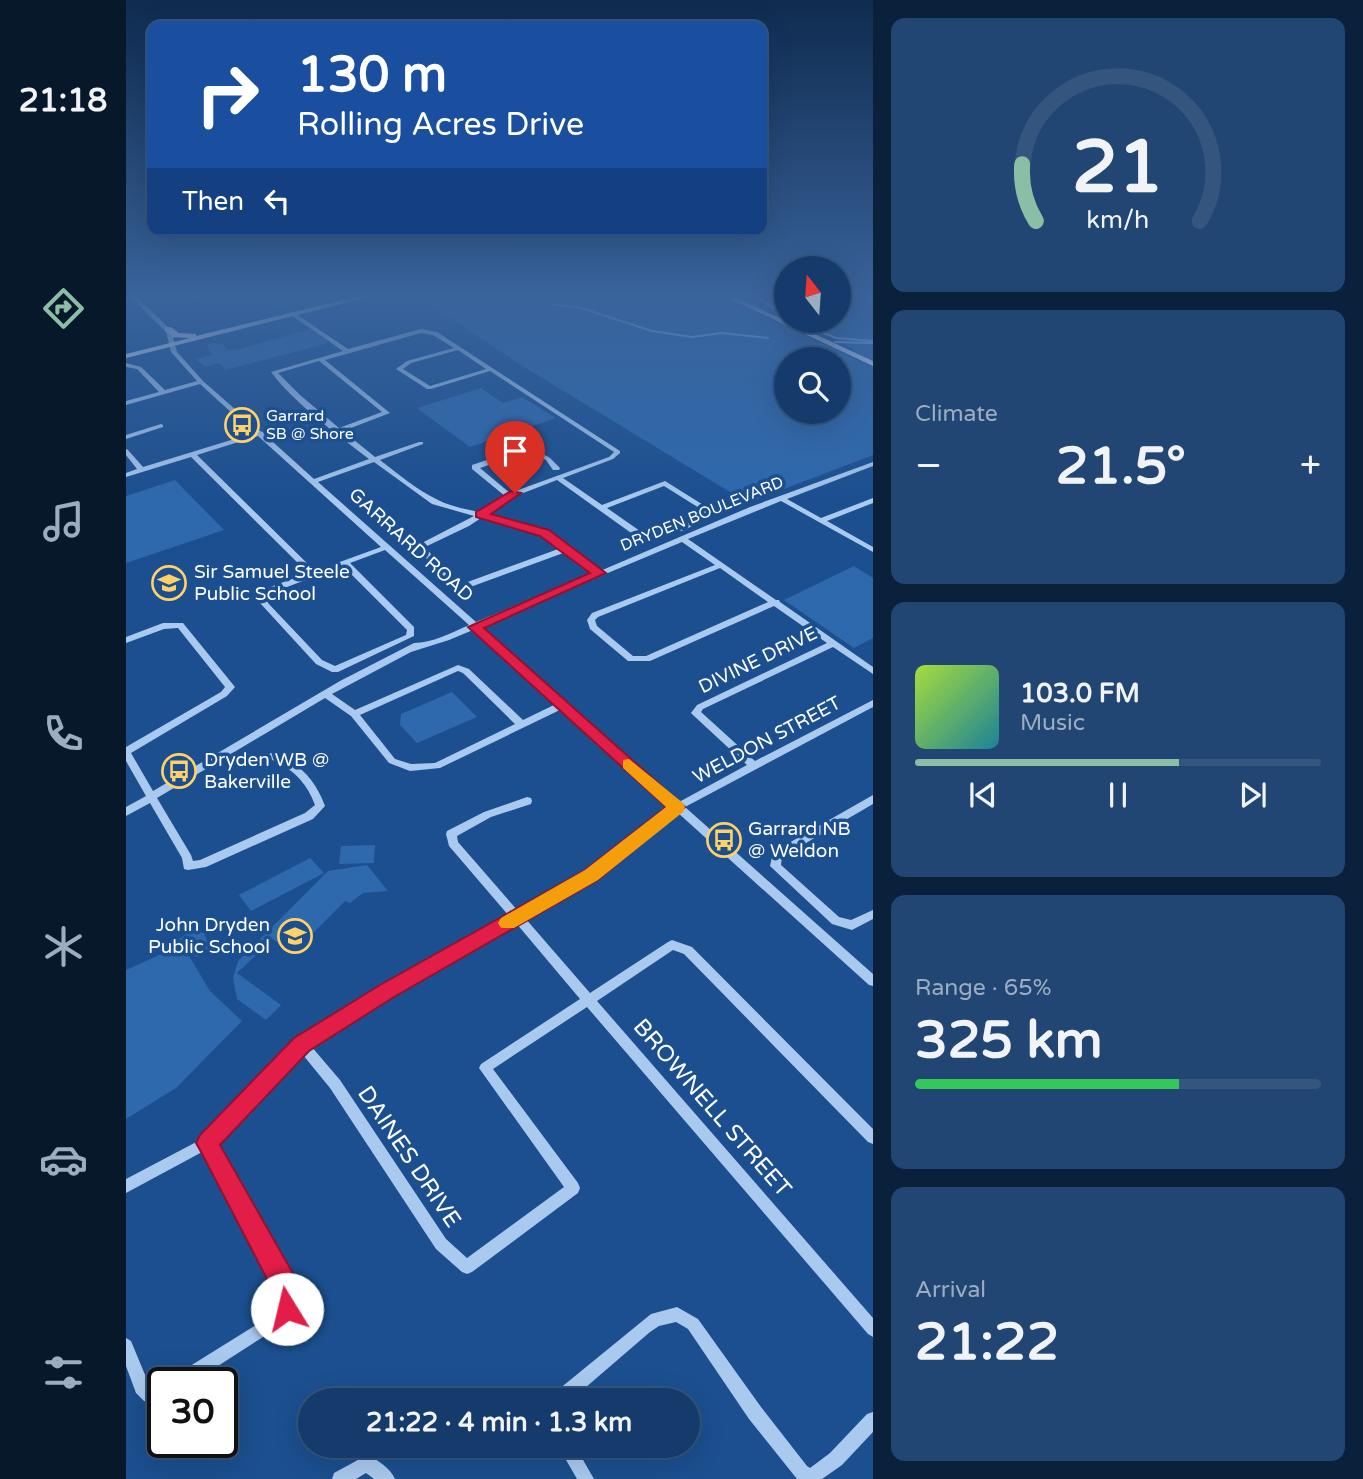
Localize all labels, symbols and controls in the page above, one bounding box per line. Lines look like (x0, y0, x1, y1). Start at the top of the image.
text: 130 m (297, 46, 447, 105)
icon: right (182, 49, 273, 140)
text: 21:18 (19, 82, 107, 120)
text: Rolling Acres Drive (297, 106, 584, 144)
text: 21 (1072, 124, 1164, 212)
icon: left (258, 182, 296, 220)
text: Then (182, 186, 244, 217)
text: km/h (1087, 205, 1149, 235)
north arrow (774, 256, 850, 332)
map controls (774, 256, 851, 424)
icon: directions (39, 284, 88, 333)
button: search (774, 347, 851, 424)
text: Climate (915, 400, 998, 428)
bus stop icon: Garrard SB @ Shore (223, 406, 261, 444)
place label: Garrard SB @ Shore (266, 406, 354, 444)
pin (485, 421, 545, 493)
icon: arrive (496, 432, 534, 470)
text: 21.5° (1056, 435, 1186, 498)
text: − (915, 443, 942, 489)
text: + (1300, 443, 1321, 489)
street label: DRYDEN BOULEVARD (617, 472, 787, 556)
street label: GARRARD ROAD (344, 483, 478, 607)
icon: music (39, 497, 88, 546)
place label: Sir Samuel Steele Public School (194, 561, 350, 605)
school or university icon: Sir Samuel Steele Public School (150, 564, 188, 602)
street label: DIVINE DRIVE (695, 622, 821, 698)
text: 103.0 FM (1020, 678, 1140, 709)
street label: WELDON STREET (689, 692, 845, 788)
icon: phone (39, 709, 88, 758)
text: Music (1020, 709, 1085, 737)
place label: Dryden WB @ Bakerville (204, 749, 329, 793)
bus stop icon: Dryden WB @ Bakerville (160, 752, 198, 790)
icon: previous (964, 776, 1002, 814)
icon: pause (1099, 776, 1137, 814)
icon: next (1234, 776, 1272, 814)
place label: Garrard NB @ Weldon (748, 818, 851, 862)
bus stop icon: Garrard NB @ Weldon (705, 821, 743, 859)
place label: John Dryden Public School (148, 914, 270, 958)
school or university icon: John Dryden Public School (276, 917, 314, 955)
icon: climate (39, 922, 88, 971)
text: Range · 65% (915, 974, 1051, 1002)
text: 325 km (915, 1009, 1103, 1072)
street label: BROWNELL STREET (627, 1013, 797, 1203)
street label: DAINES DRIVE (351, 1081, 467, 1233)
icon: car (39, 1135, 88, 1184)
position arrow (250, 1272, 324, 1346)
text: Arrival (915, 1276, 986, 1304)
text: 21:22 (915, 1311, 1059, 1374)
icon: filters (39, 1348, 88, 1397)
speed limit sign: 30 (147, 1367, 238, 1458)
text: 21:22 · 4 min · 1.3 km (366, 1407, 632, 1438)

